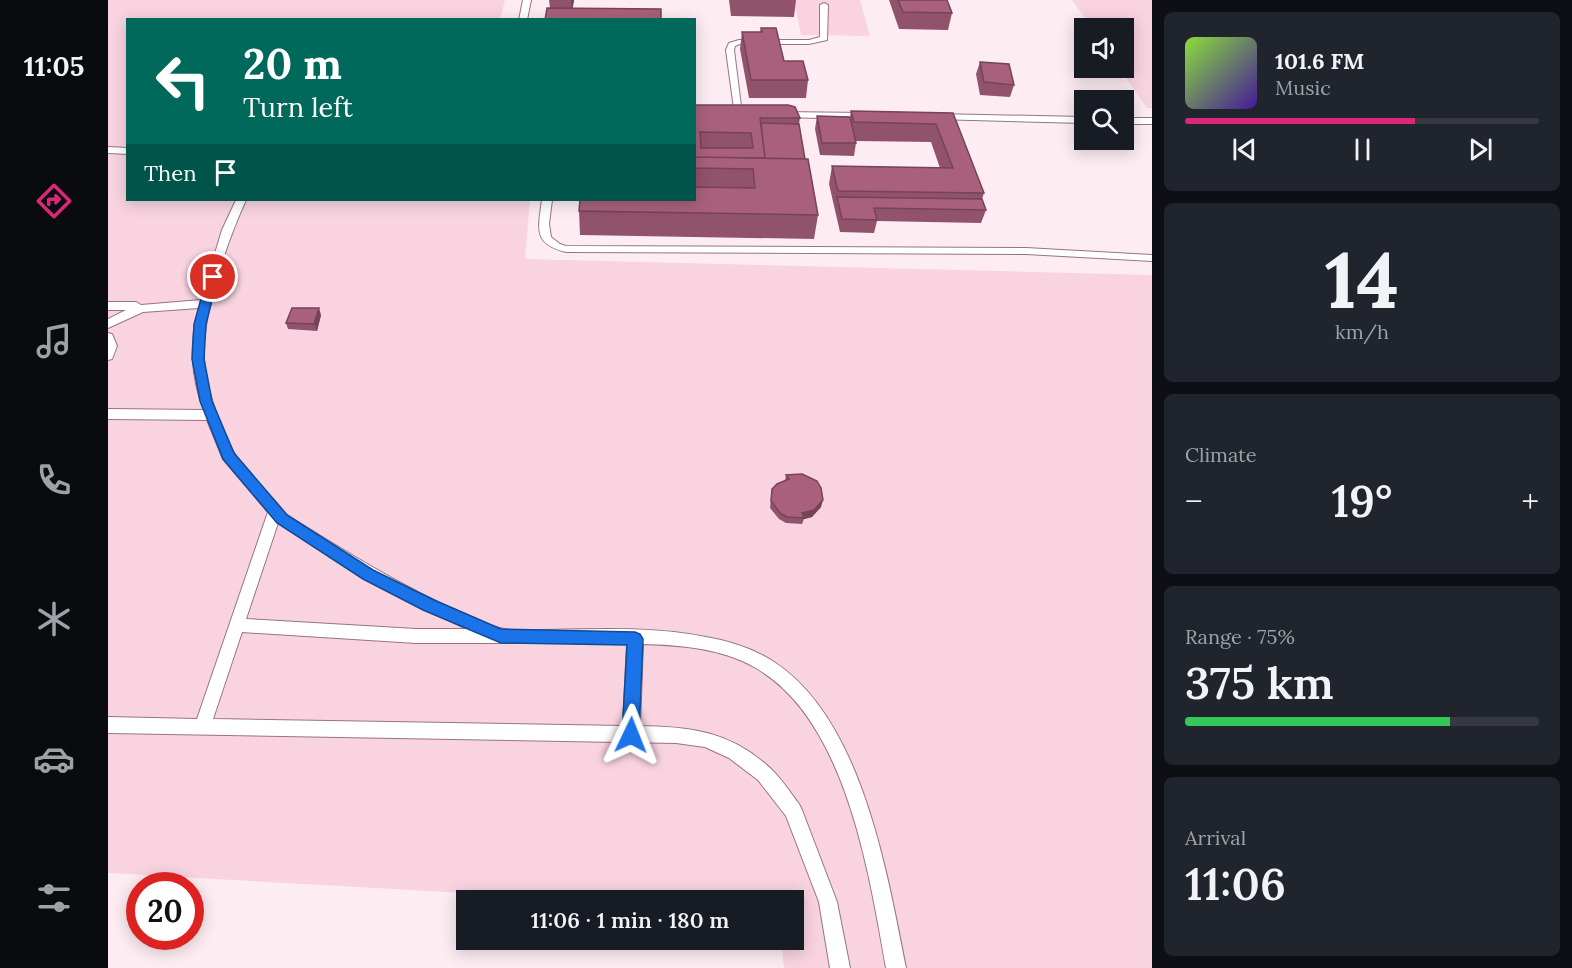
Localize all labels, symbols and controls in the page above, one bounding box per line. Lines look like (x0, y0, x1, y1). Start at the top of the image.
map controls (1074, 18, 1134, 150)
button: sound (1074, 18, 1134, 78)
text: 20 m (243, 37, 342, 91)
icon: left (144, 42, 222, 120)
text: 101.6 FM (1275, 47, 1364, 75)
text: 11:05 (24, 49, 84, 83)
text: Music (1275, 75, 1331, 100)
text: Turn left (243, 90, 353, 124)
button: search (1074, 90, 1134, 150)
icon: previous (1228, 133, 1261, 166)
icon: pause (1346, 133, 1379, 166)
icon: next (1464, 133, 1497, 166)
icon: arrive (209, 156, 242, 189)
text: Then (144, 159, 197, 187)
icon: directions (33, 180, 75, 222)
text: 14 (1325, 230, 1399, 329)
pin (187, 251, 238, 302)
icon: arrive (196, 260, 229, 293)
text: km/h (1335, 319, 1389, 344)
icon: music (33, 320, 75, 362)
text: Climate (1185, 442, 1257, 467)
icon: phone (33, 459, 75, 501)
text: 19° (1331, 472, 1393, 529)
text: − (1185, 480, 1203, 522)
text: + (1522, 480, 1539, 522)
icon: climate (33, 598, 75, 640)
text: Range · 75% (1185, 624, 1295, 649)
text: 375 km (1185, 654, 1334, 711)
position arrow (599, 703, 663, 767)
icon: car (33, 738, 75, 780)
text: Arrival (1185, 825, 1246, 850)
text: 11:06 (1185, 855, 1286, 912)
speed limit sign: 20 (126, 872, 204, 950)
icon: filters (33, 877, 75, 919)
text: 11:06 · 1 min · 180 m (531, 906, 729, 934)

